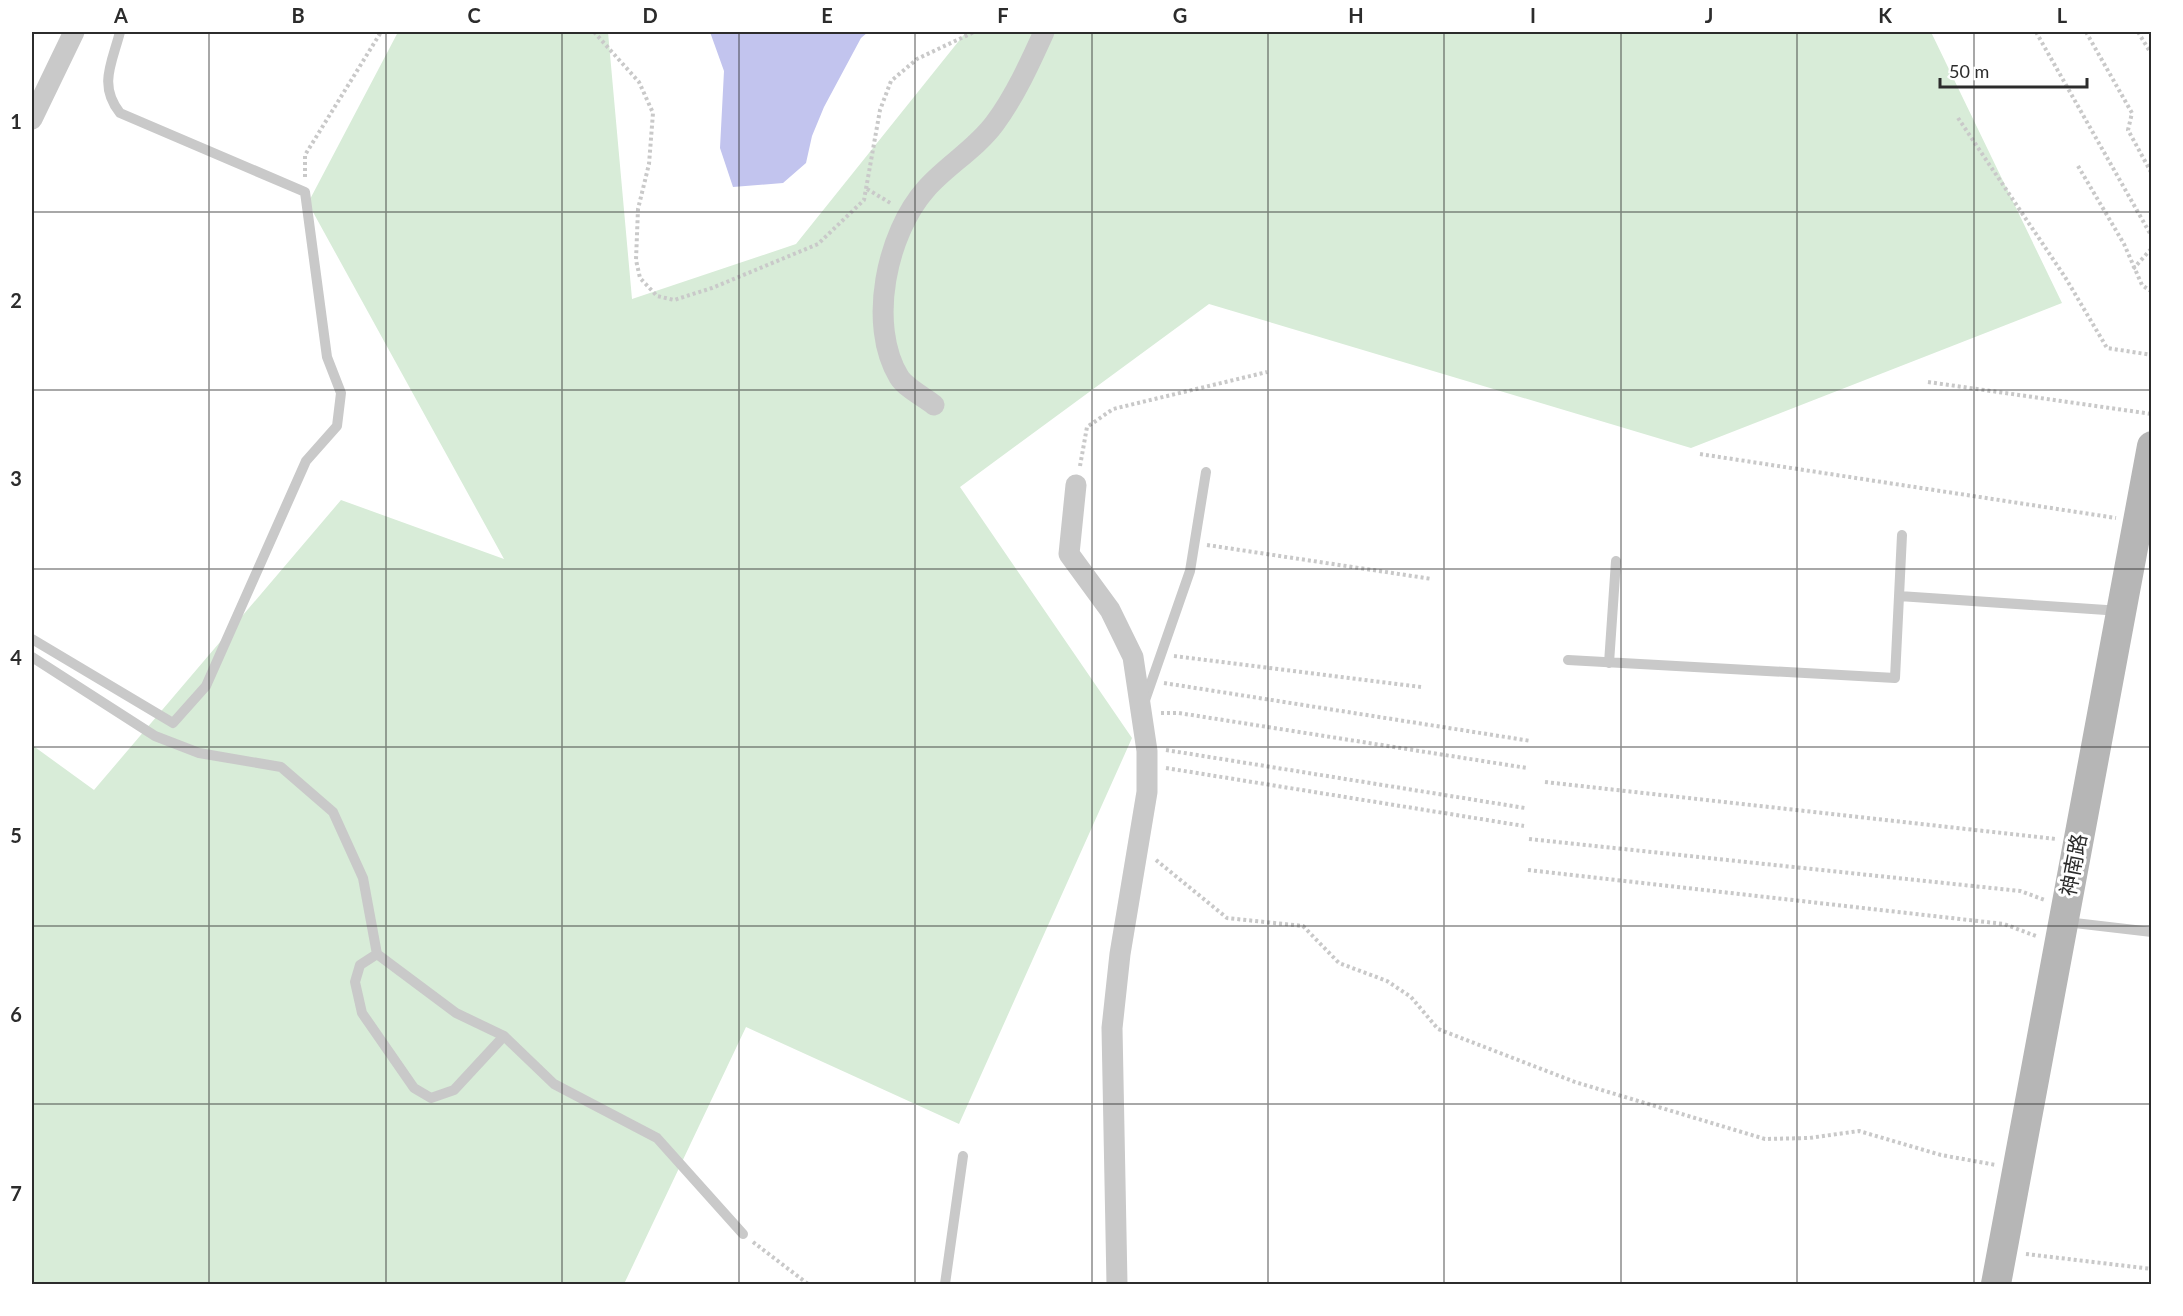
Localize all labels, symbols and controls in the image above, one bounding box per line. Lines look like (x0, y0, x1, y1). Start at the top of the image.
text: A (113, 3, 128, 27)
text: B (291, 3, 305, 27)
text: C (467, 3, 481, 27)
text: D (642, 3, 658, 27)
text: E (821, 3, 833, 27)
text: F (997, 3, 1009, 27)
text: G (1173, 3, 1187, 27)
text: H (1348, 3, 1364, 27)
text: I (1530, 3, 1536, 27)
text: J (1705, 3, 1713, 27)
text: K (1878, 3, 1892, 27)
text: L (2057, 3, 2068, 27)
scale bar (1940, 51, 2087, 89)
text: 50 m (1949, 60, 1989, 82)
text: 1 (10, 109, 22, 133)
text: 2 (10, 288, 22, 312)
text: 3 (10, 466, 22, 490)
text: 4 (10, 645, 22, 669)
text: 5 (10, 823, 22, 847)
street label: 神南路 (2054, 831, 2091, 898)
text: 6 (10, 1002, 22, 1026)
text: 7 (10, 1181, 22, 1205)

